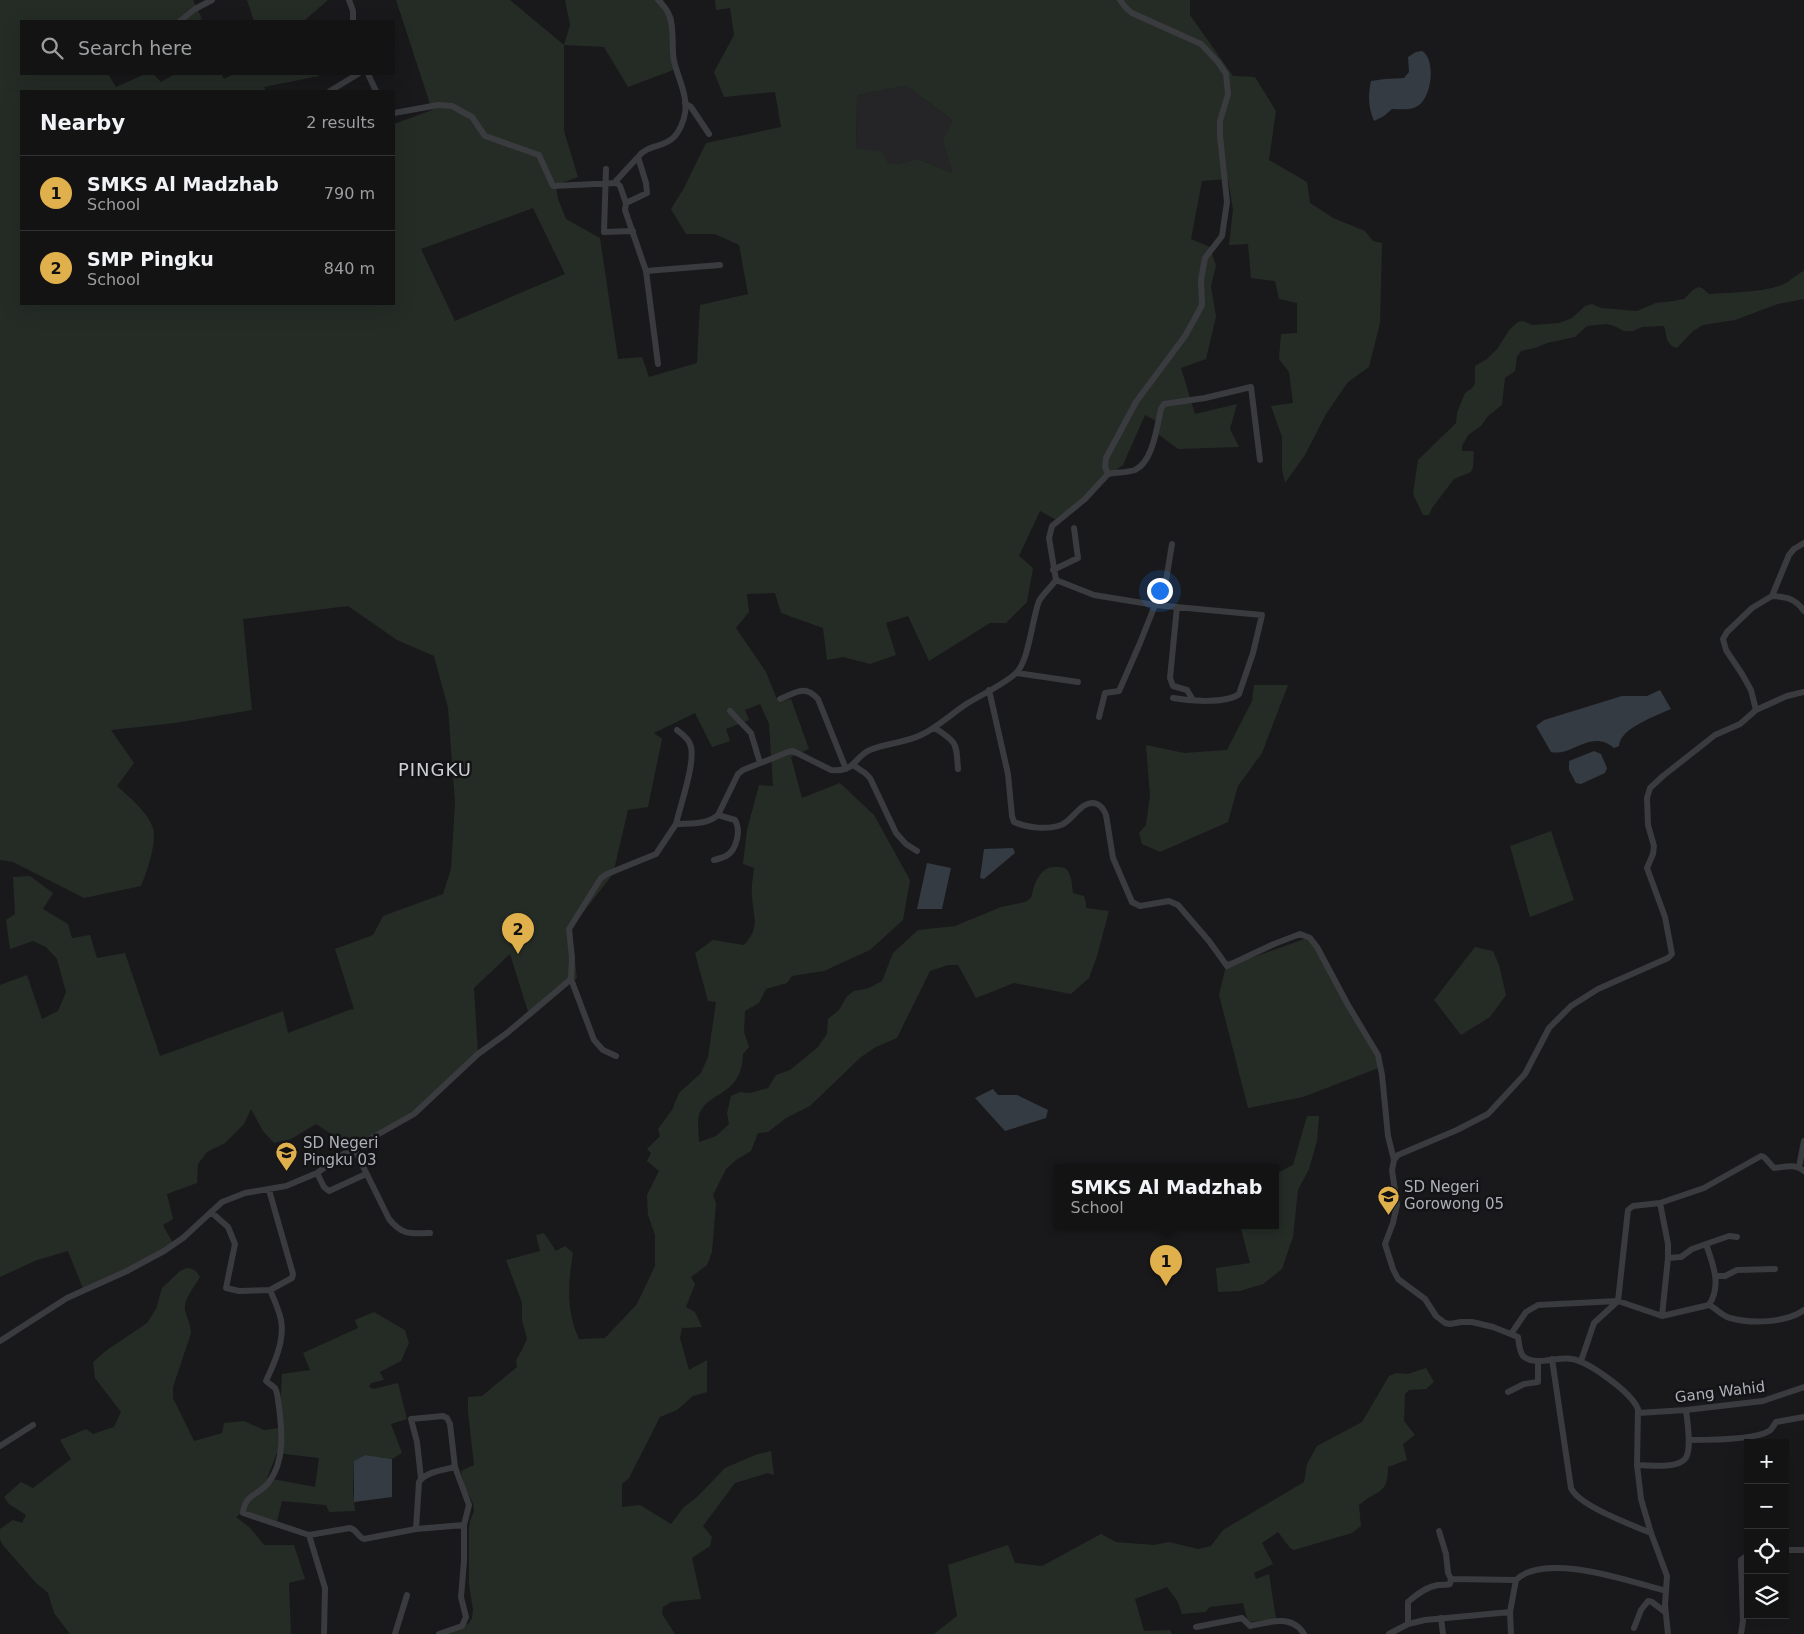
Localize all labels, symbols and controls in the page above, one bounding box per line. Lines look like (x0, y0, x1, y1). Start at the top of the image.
search box (20, 20, 395, 75)
icon: search (38, 34, 66, 62)
text: Search here (78, 37, 192, 59)
text: Nearby (40, 111, 125, 135)
text: 2 results (306, 113, 375, 132)
text: SMKS Al Madzhab (87, 173, 279, 195)
text: 1 (50, 184, 62, 203)
text: 790 m (324, 184, 375, 203)
text: School (87, 195, 140, 214)
text: SMP Pingku (87, 248, 214, 270)
text: 2 (50, 259, 62, 278)
text: 840 m (324, 259, 375, 278)
text: School (87, 270, 140, 289)
your location (1147, 578, 1173, 604)
district label: PINGKU (398, 759, 472, 780)
pin: 2 (502, 913, 534, 954)
place label: SD Negeri Pingku 03 (303, 1134, 378, 1169)
school or university icon: SD Negeri Pingku 03 (275, 1140, 299, 1171)
popup (1054, 1164, 1279, 1229)
text: SMKS Al Madzhab (1071, 1176, 1262, 1198)
place label: SD Negeri Gorowong 05 (1404, 1178, 1504, 1213)
school or university icon: SD Negeri Gorowong 05 (1376, 1184, 1400, 1215)
text: School (1071, 1198, 1124, 1217)
pin: 1 (1150, 1245, 1182, 1286)
street label: Gang Wahid (1674, 1378, 1766, 1406)
map controls (1744, 1439, 1789, 1619)
button: + (1744, 1439, 1789, 1484)
button: − (1744, 1484, 1789, 1529)
button: locate (1744, 1529, 1789, 1574)
button: layers (1744, 1574, 1789, 1619)

